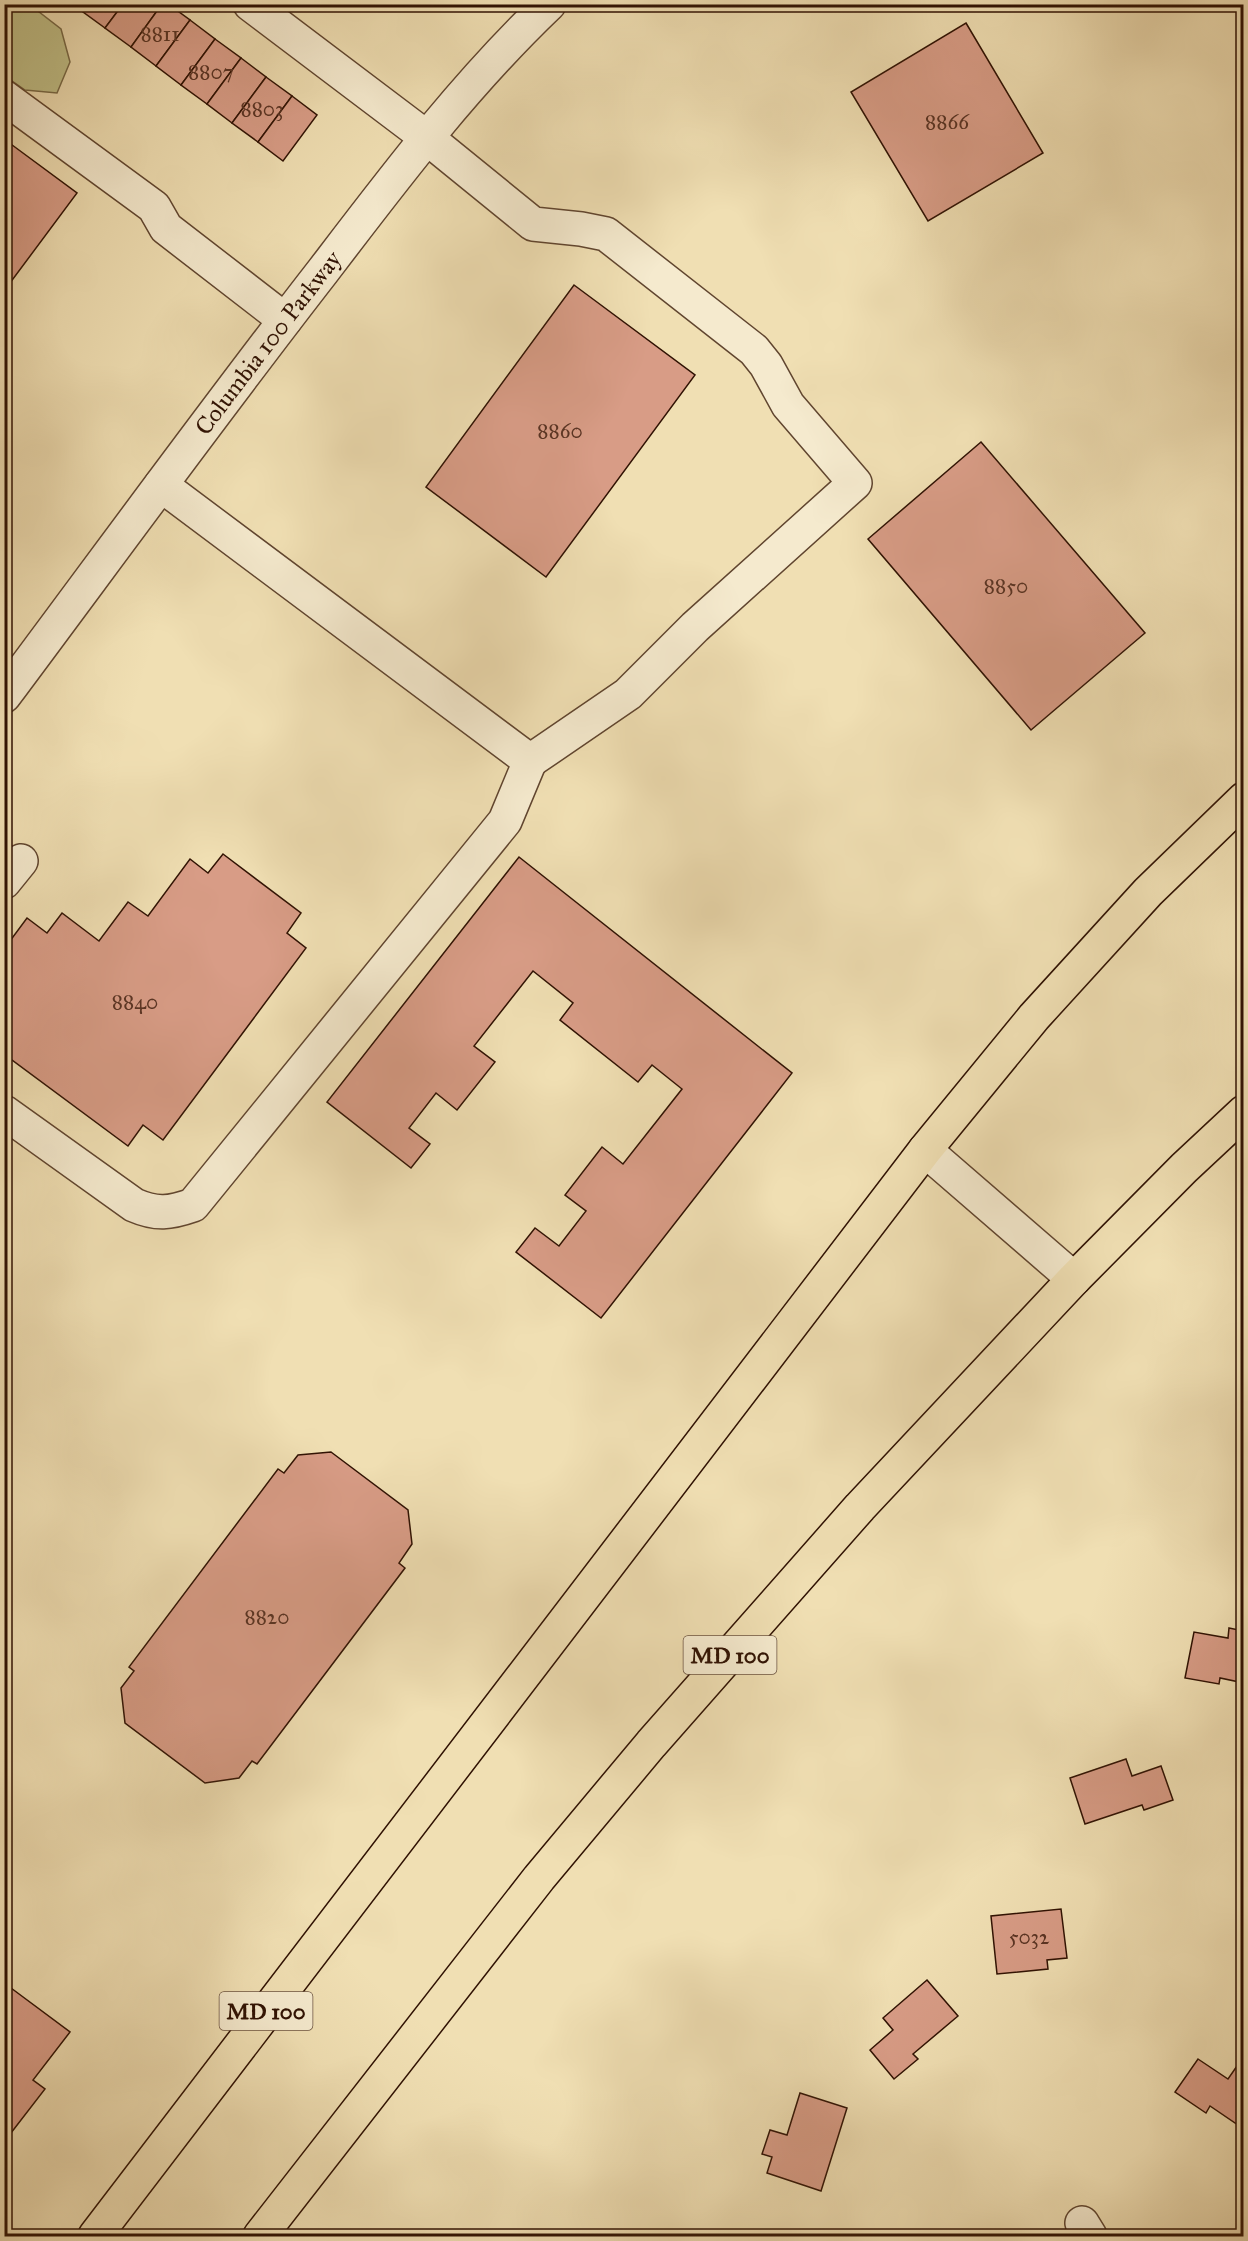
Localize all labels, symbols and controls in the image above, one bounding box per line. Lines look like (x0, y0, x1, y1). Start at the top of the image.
house number: 8811 (141, 21, 179, 47)
house number: 8807 (188, 59, 234, 85)
house number: 8803 (241, 96, 283, 122)
house number: 8866 (925, 109, 970, 135)
street label: Columbia 100 Parkway (188, 244, 348, 441)
house number: 8860 (537, 418, 583, 444)
house number: 8850 (984, 573, 1028, 599)
house number: 8840 (112, 989, 158, 1015)
house number: 8820 (245, 1604, 289, 1630)
road number: MD 100 (684, 1636, 777, 1674)
house number: 5032 (1009, 1924, 1050, 1950)
road number: MD 100 (220, 1992, 312, 2030)

